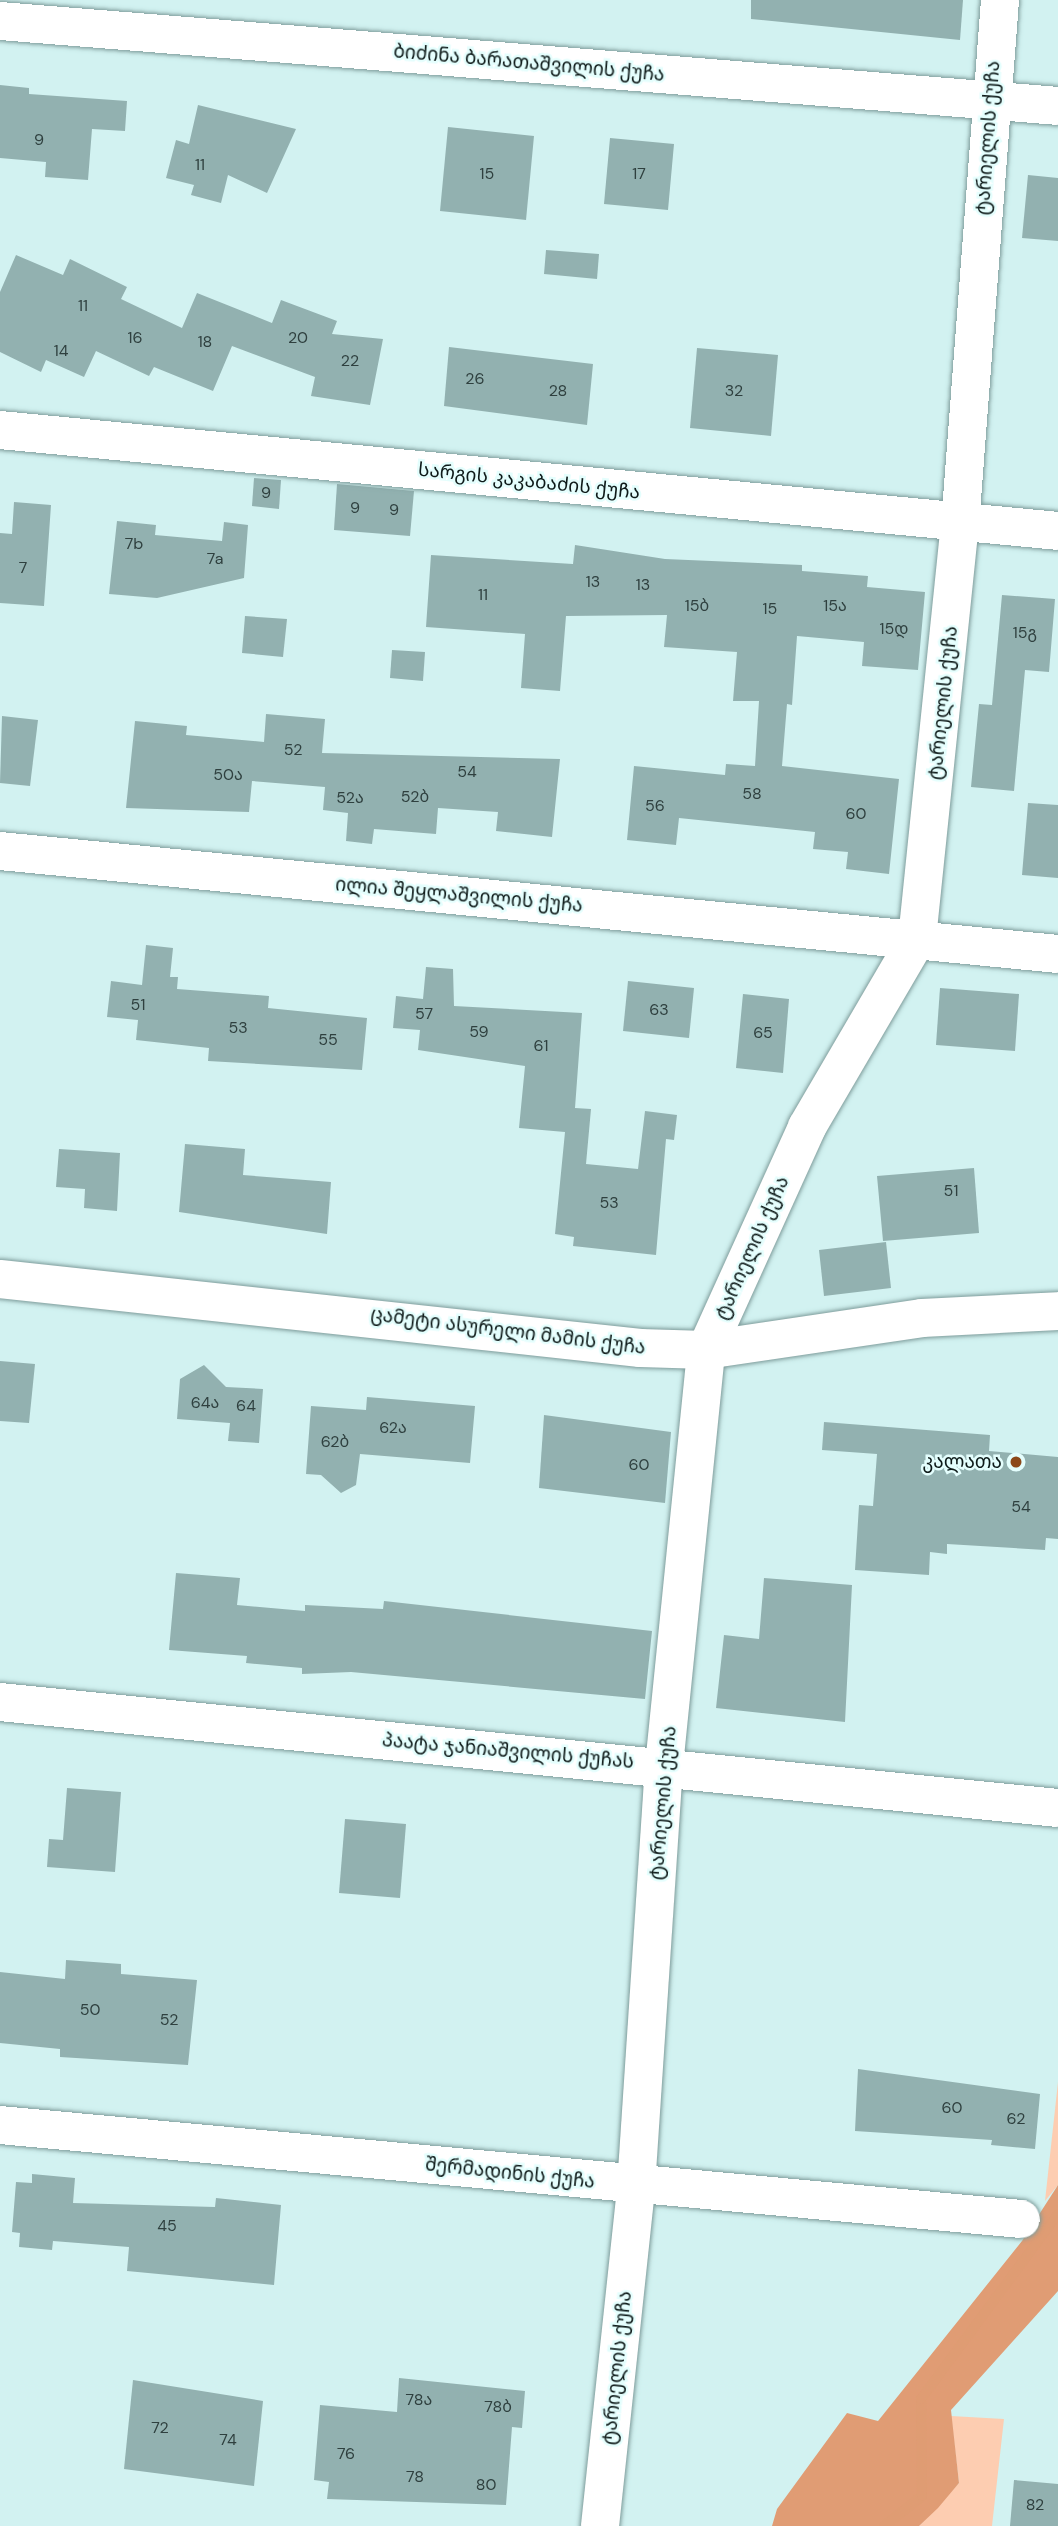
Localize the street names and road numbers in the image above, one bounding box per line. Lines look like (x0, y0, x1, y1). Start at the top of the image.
street label: ბიძინა ბარათაშვილის ქუჩა (393, 40, 665, 86)
street label: ტარიელის ქუჩა (971, 60, 1005, 216)
street label: სარგის კაკაბაძის ქუჩა (417, 458, 641, 504)
street label: ტარიელის ქუჩა (924, 625, 962, 781)
street label: ილია შეყლაშვილის ქუჩა (334, 873, 584, 917)
street label: ტარიელის ქუჩა (710, 1173, 794, 1323)
street label: ცამეტი ასურელი მამის ქუჩა (369, 1303, 647, 1359)
street label: ტარიელის ქუჩა (645, 1725, 681, 1881)
street label: პაატა ჯანიაშვილის ქუჩას (381, 1729, 635, 1773)
street label: შერმადინის ქუჩა (424, 2153, 596, 2193)
street label: ტარიელის ქუჩა (598, 2290, 636, 2446)

